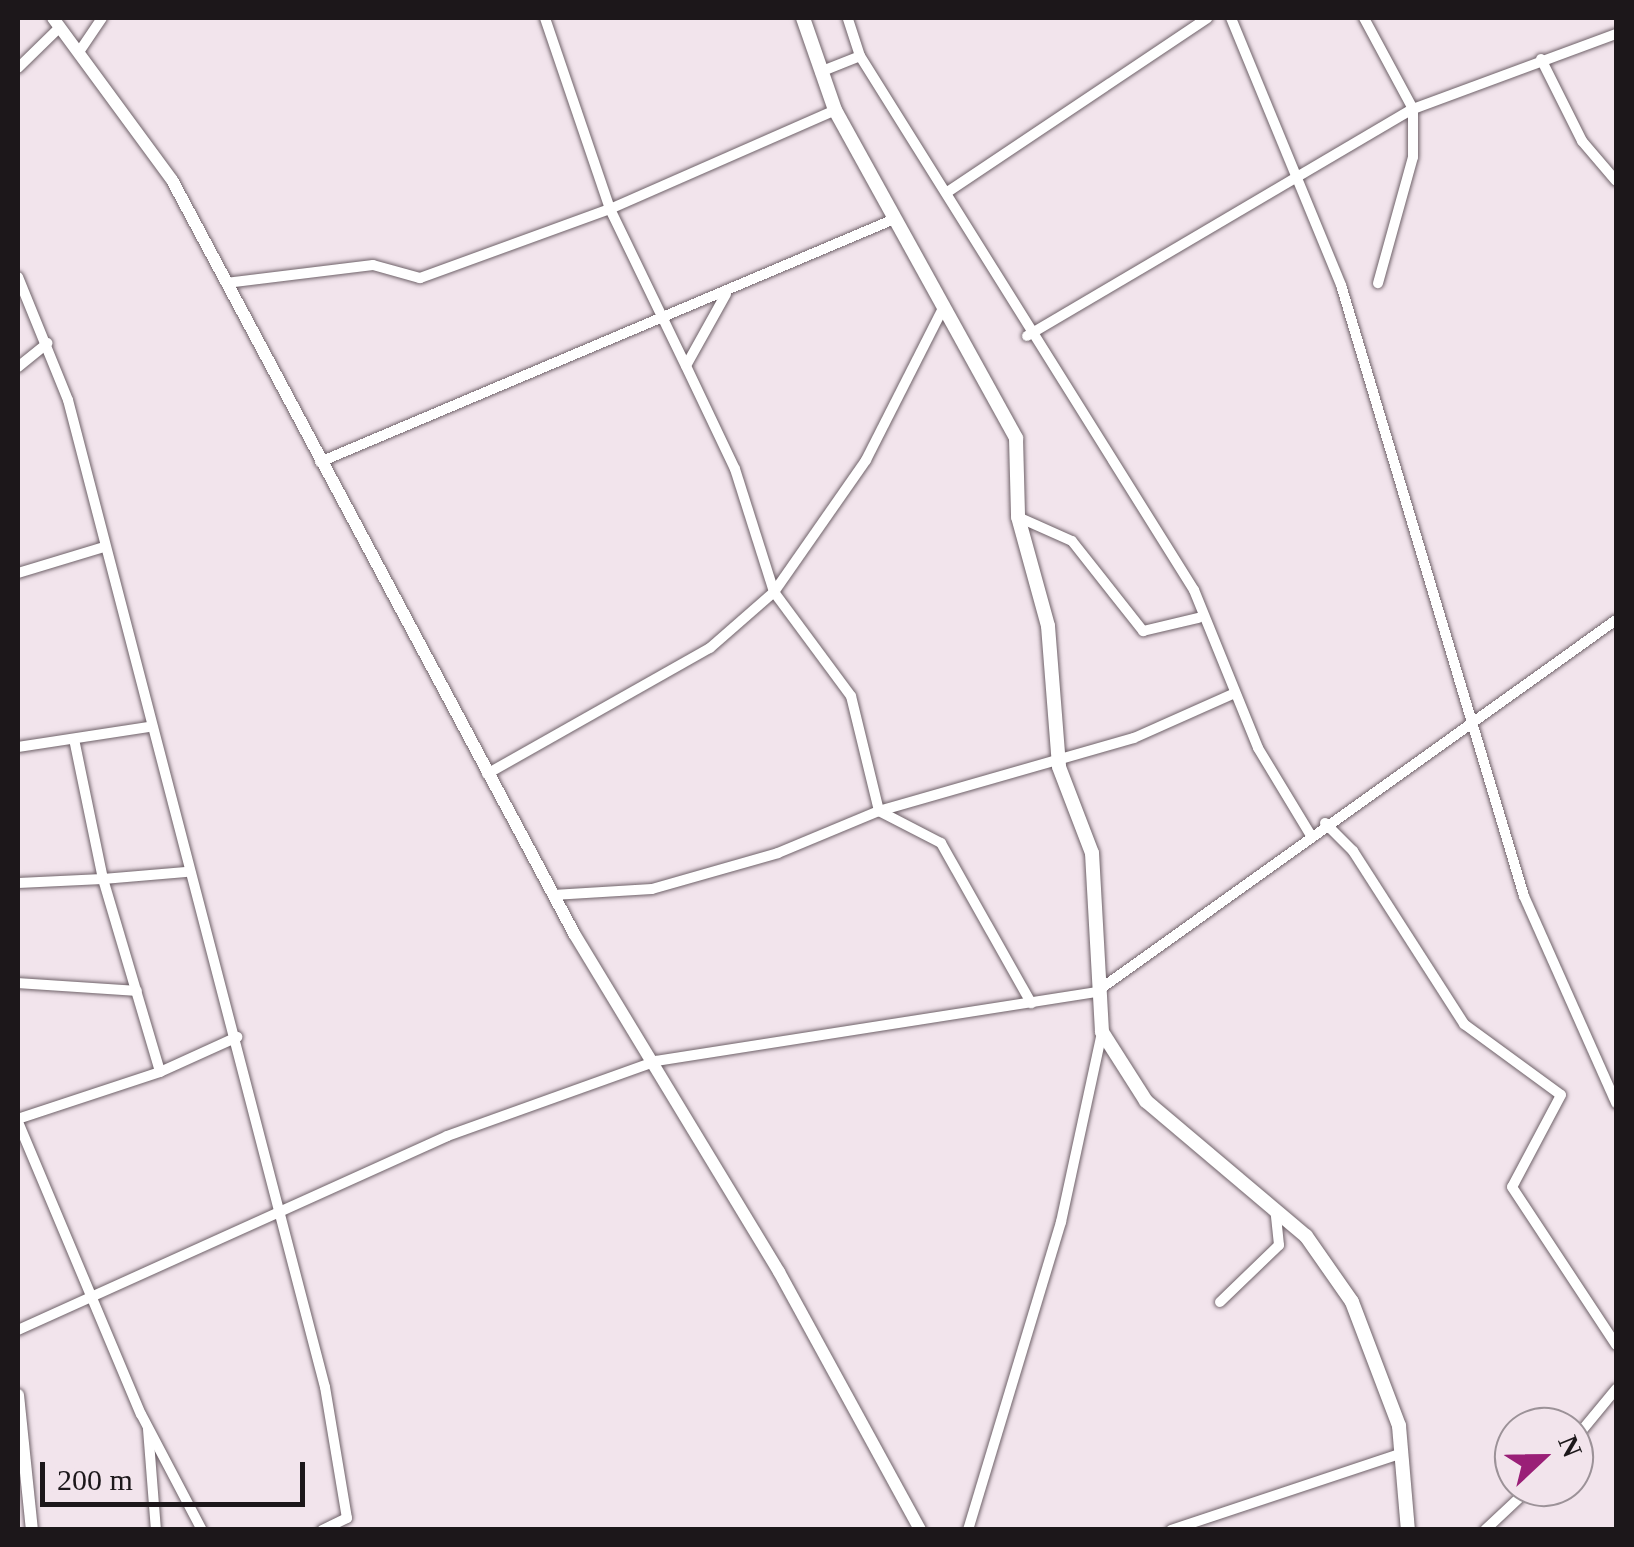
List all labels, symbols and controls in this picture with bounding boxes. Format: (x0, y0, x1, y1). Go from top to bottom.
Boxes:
north arrow (1494, 1407, 1594, 1507)
text: N (1552, 1431, 1589, 1462)
scale bar (45, 1442, 310, 1504)
text: 200 m (57, 1463, 133, 1496)

